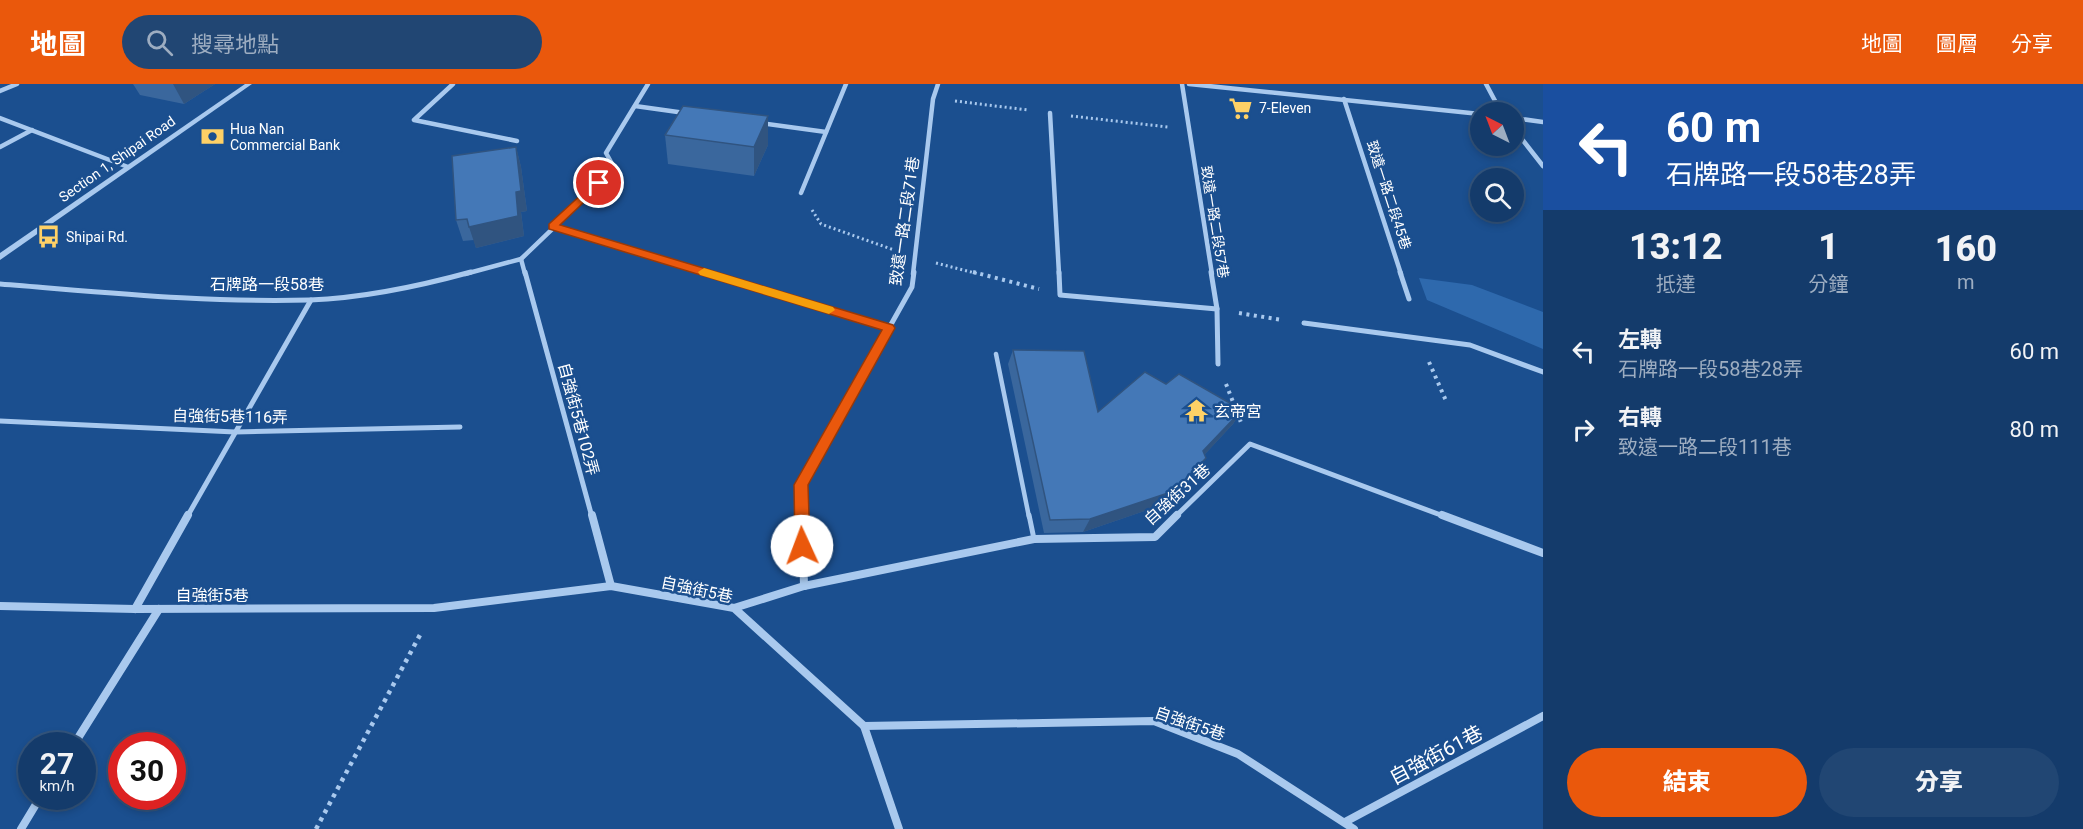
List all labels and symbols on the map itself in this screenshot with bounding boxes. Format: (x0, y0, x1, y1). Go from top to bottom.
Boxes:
supermarket icon: 7-Eleven (1228, 95, 1254, 121)
place label: 7-Eleven (1259, 100, 1311, 116)
north arrow (1470, 102, 1524, 156)
street label: Section 1, Shipai Road (56, 113, 178, 205)
place label: Hua Nan Commercial Bank (230, 121, 341, 153)
bank icon: Hua Nan Commercial Bank (199, 124, 225, 150)
street label: 致遠一路二段45巷 (1364, 138, 1414, 252)
street label: 致遠一路二段71巷 (886, 155, 923, 287)
pin (573, 157, 624, 208)
street label: 致遠一路二段57巷 (1198, 165, 1232, 279)
bus stop icon: Shipai Rd. (35, 224, 61, 250)
place label: Shipai Rd. (66, 229, 128, 245)
street label: 石牌路一段58巷 (210, 275, 324, 294)
street label: 自強街5巷102弄 (554, 361, 603, 478)
temple icon: 玄帝宮 (1183, 398, 1209, 424)
place label: 玄帝宮 (1214, 402, 1262, 421)
street label: 自強街5巷116弄 (172, 406, 288, 427)
street label: 自強街31巷 (1141, 460, 1214, 529)
position arrow (770, 514, 834, 578)
street label: 自強街5巷 (659, 573, 735, 606)
street label: 自強街5巷 (176, 586, 249, 605)
street label: 自強街5巷 (1152, 703, 1227, 744)
street label: 自強街61巷 (1385, 720, 1487, 790)
speed limit sign: 30 (108, 732, 186, 810)

